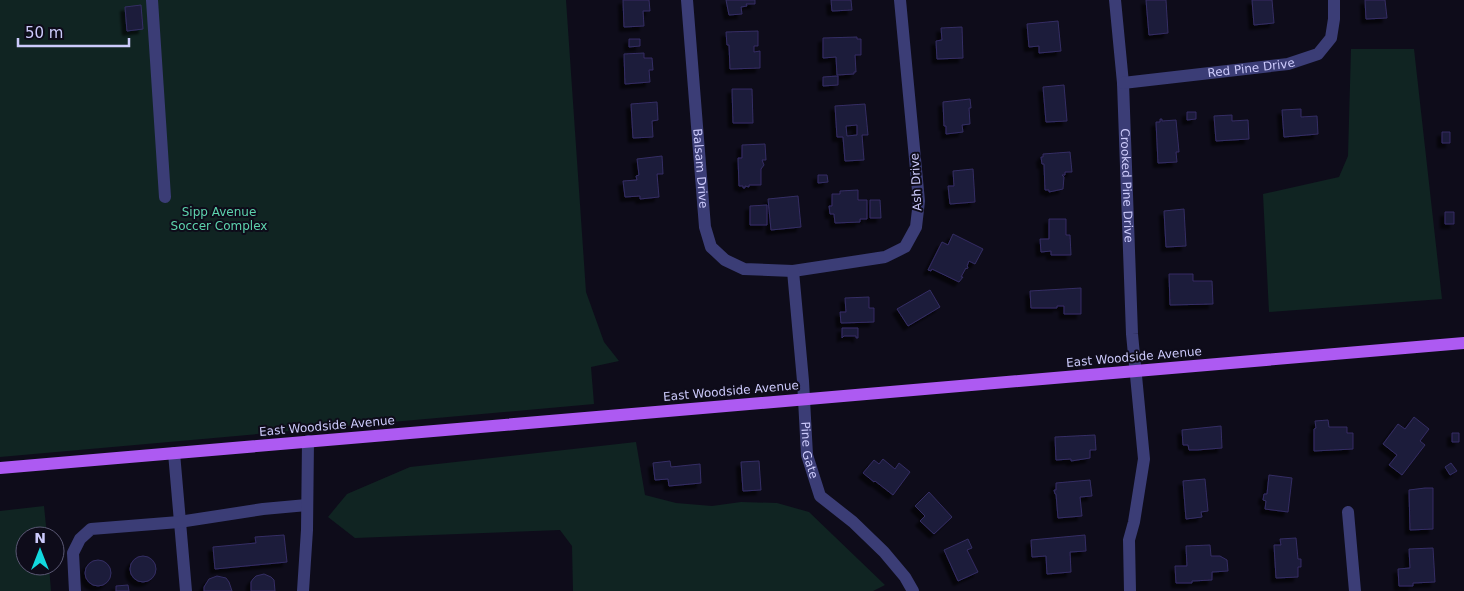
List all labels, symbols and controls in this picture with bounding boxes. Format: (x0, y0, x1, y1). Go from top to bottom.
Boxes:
scale bar (18, 15, 129, 47)
text: 50 m (25, 24, 63, 42)
street label: Red Pine Drive (1207, 55, 1297, 80)
street label: Balsam Drive (690, 128, 711, 209)
street label: Crooked Pine Drive (1118, 128, 1136, 243)
street label: Ash Drive (907, 153, 925, 211)
park label: Sipp Avenue Soccer Complex (171, 205, 267, 233)
street label: East Woodside Avenue (1066, 344, 1202, 370)
street label: East Woodside Avenue (663, 378, 799, 404)
street label: East Woodside Avenue (259, 413, 395, 439)
street label: Pine Gate (798, 421, 821, 480)
north arrow (15, 526, 65, 576)
text: N (34, 530, 46, 546)

